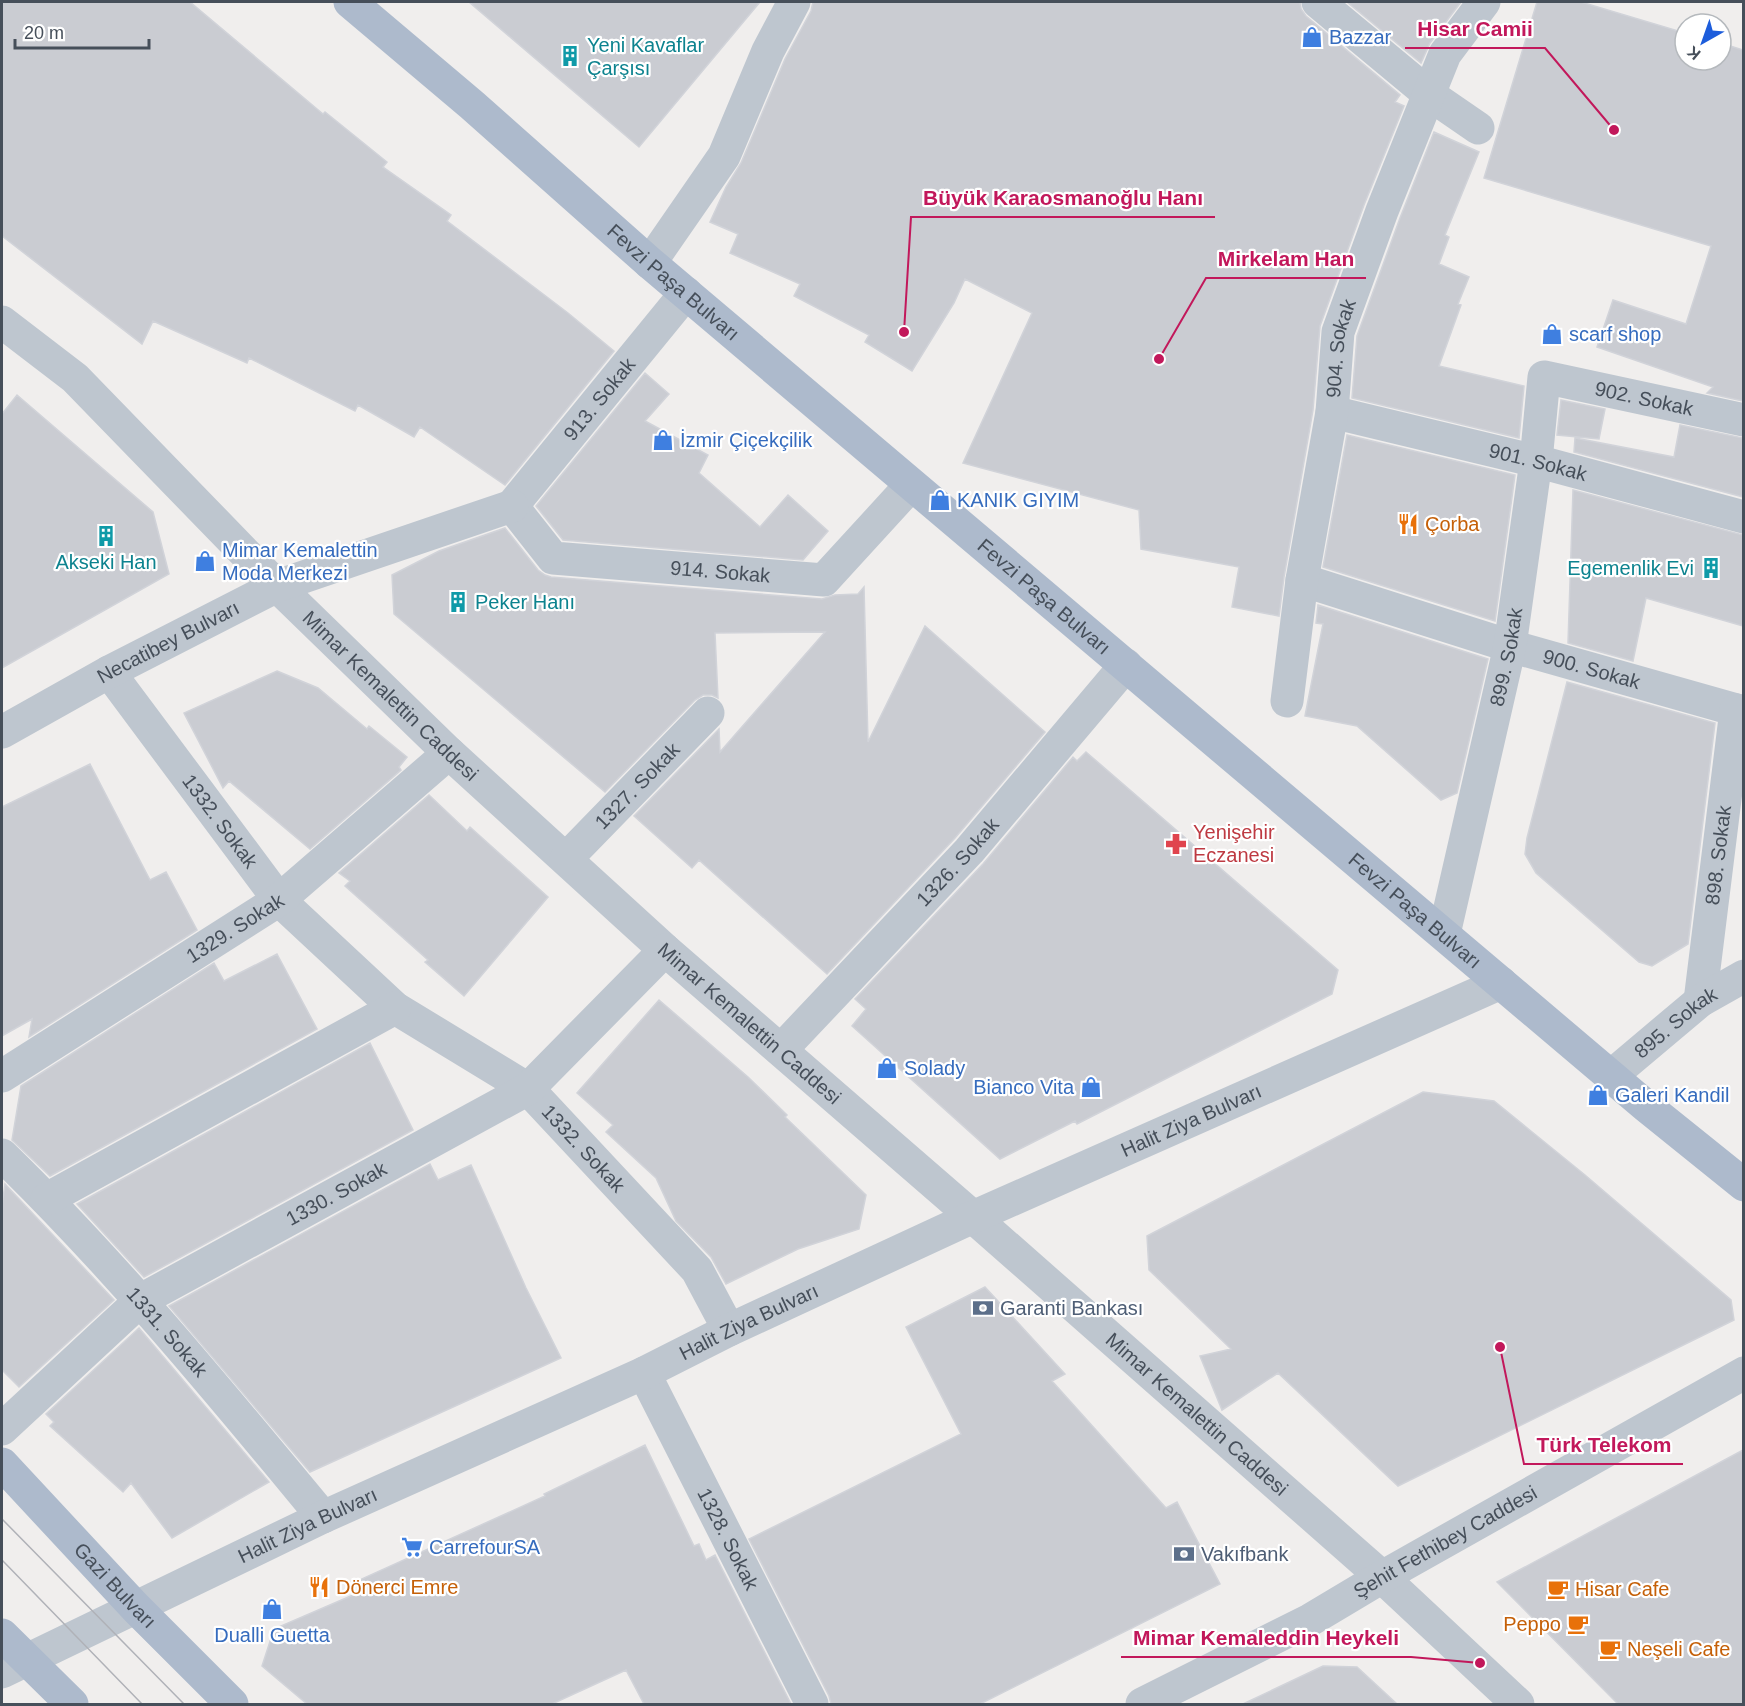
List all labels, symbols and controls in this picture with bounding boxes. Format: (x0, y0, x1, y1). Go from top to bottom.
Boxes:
callout: Hisar Camii (1405, 9, 1545, 48)
scale bar (15, 12, 148, 50)
north arrow (1673, 12, 1733, 72)
text: Hisar Camii (1417, 17, 1533, 40)
text: 20 m (24, 23, 64, 43)
shop icon: Bazzar (1300, 25, 1324, 49)
place label: Bazzar (1329, 26, 1392, 48)
place label: Yeni Kavaflar Çarşısı (587, 34, 704, 79)
text: K (1683, 43, 1704, 63)
building icon: Yeni Kavaflar Çarşısı (558, 44, 582, 68)
callout: Büyük Karaosmanoğlu Hanı (911, 178, 1215, 217)
text: Büyük Karaosmanoğlu Hanı (923, 186, 1203, 209)
street label: Fevzi Paşa Bulvarı (603, 220, 744, 345)
callout: Mirkelam Han (1206, 239, 1366, 278)
text: Mirkelam Han (1218, 247, 1354, 270)
street label: 904. Sokak (1322, 295, 1360, 398)
shop icon: scarf shop (1540, 322, 1564, 346)
place label: scarf shop (1569, 323, 1661, 345)
street label: 913. Sokak (559, 353, 640, 445)
street label: 902. Sokak (1593, 377, 1696, 420)
shop icon: İzmir Çiçekçilik (651, 428, 675, 452)
place label: İzmir Çiçekçilik (680, 429, 813, 451)
street label: 901. Sokak (1487, 439, 1590, 485)
shop icon: KANIK GIYIM (928, 488, 952, 512)
place label: KANIK GIYIM (957, 489, 1079, 511)
restaurant icon: Çorba (1396, 512, 1420, 536)
place label: Çorba (1425, 513, 1480, 535)
building icon: Akseki Han (94, 524, 118, 548)
street label: Fevzi Paşa Bulvarı (973, 534, 1115, 659)
place label: Mimar Kemalettin Moda Merkezi (222, 539, 378, 584)
shop icon: Mimar Kemalettin Moda Merkezi (193, 549, 217, 573)
place label: Akseki Han (55, 551, 157, 573)
building icon: Egemenlik Evi (1699, 556, 1723, 580)
street label: 914. Sokak (669, 557, 772, 587)
place label: Egemenlik Evi (1567, 557, 1694, 579)
building icon: Peker Hanı (446, 590, 470, 614)
place label: Peker Hanı (475, 591, 575, 613)
street label: Necatibey Bulvarı (93, 596, 243, 688)
street label: 899. Sokak (1486, 605, 1526, 708)
street label: Mimar Kemalettin Caddesi (299, 606, 483, 785)
street label: 900. Sokak (1540, 645, 1644, 693)
street label: 1327. Sokak (590, 738, 684, 833)
street label: 1332. Sokak (178, 770, 263, 873)
street label: 898. Sokak (1701, 803, 1735, 906)
street label: 1326. Sokak (912, 813, 1004, 910)
place label: Yenişehir Eczanesi (1193, 821, 1275, 866)
pharmacy icon: Yenişehir Eczanesi (1164, 832, 1188, 856)
street label: Fevzi Paşa Bulvarı (1344, 848, 1486, 973)
street label: 1329. Sokak (182, 888, 289, 967)
street label: Mimar Kemalettin Caddesi (654, 938, 845, 1109)
street label: 895. Sokak (1630, 982, 1722, 1063)
shop icon: Solady (875, 1056, 899, 1080)
place label: Solady (904, 1057, 965, 1079)
shop icon: Bianco Vita (1079, 1075, 1103, 1099)
place label: Bianco Vita (973, 1076, 1075, 1098)
street label: Halit Ziya Bulvarı (1118, 1080, 1265, 1161)
shop icon: Galeri Kandil (1586, 1083, 1610, 1107)
place label: Galeri Kandil (1615, 1084, 1730, 1106)
street label: 1332. Sokak (538, 1100, 630, 1197)
street label: 1330. Sokak (282, 1157, 391, 1230)
street label: Halit Ziya Bulvarı (676, 1279, 822, 1364)
street label: 1331. Sokak (122, 1283, 212, 1382)
bank icon: Garanti Bankası (971, 1296, 995, 1320)
place label: Garanti Bankası (1000, 1297, 1143, 1319)
street label: Mimar Kemalettin Caddesi (1102, 1328, 1292, 1500)
callout: Türk Telekom (1524, 1425, 1683, 1464)
text: Türk Telekom (1537, 1433, 1671, 1456)
street label: Şehit Fethibey Caddesi (1350, 1481, 1541, 1602)
street label: Halit Ziya Bulvarı (234, 1483, 381, 1567)
street label: 1328. Sokak (693, 1484, 764, 1594)
supermarket icon: CarrefourSA (400, 1535, 424, 1559)
place label: CarrefourSA (429, 1536, 541, 1558)
street label: Gazi Bulvarı (70, 1538, 161, 1633)
bank icon: Vakıfbank (1172, 1542, 1196, 1566)
place label: Vakıfbank (1201, 1543, 1289, 1565)
restaurant icon: Dönerci Emre (307, 1575, 331, 1599)
place label: Dönerci Emre (336, 1576, 458, 1598)
cafe icon: Hisar Cafe (1546, 1577, 1570, 1601)
place label: Hisar Cafe (1575, 1578, 1669, 1600)
shop icon: Dualli Guetta (260, 1597, 284, 1621)
cafe icon: Peppo (1566, 1612, 1590, 1636)
place label: Peppo (1503, 1613, 1561, 1635)
callout: Mimar Kemaleddin Heykeli (1121, 1618, 1411, 1657)
place label: Dualli Guetta (214, 1624, 331, 1646)
text: Mimar Kemaleddin Heykeli (1133, 1626, 1399, 1649)
cafe icon: Neşeli Cafe (1598, 1637, 1622, 1661)
place label: Neşeli Cafe (1627, 1638, 1730, 1660)

